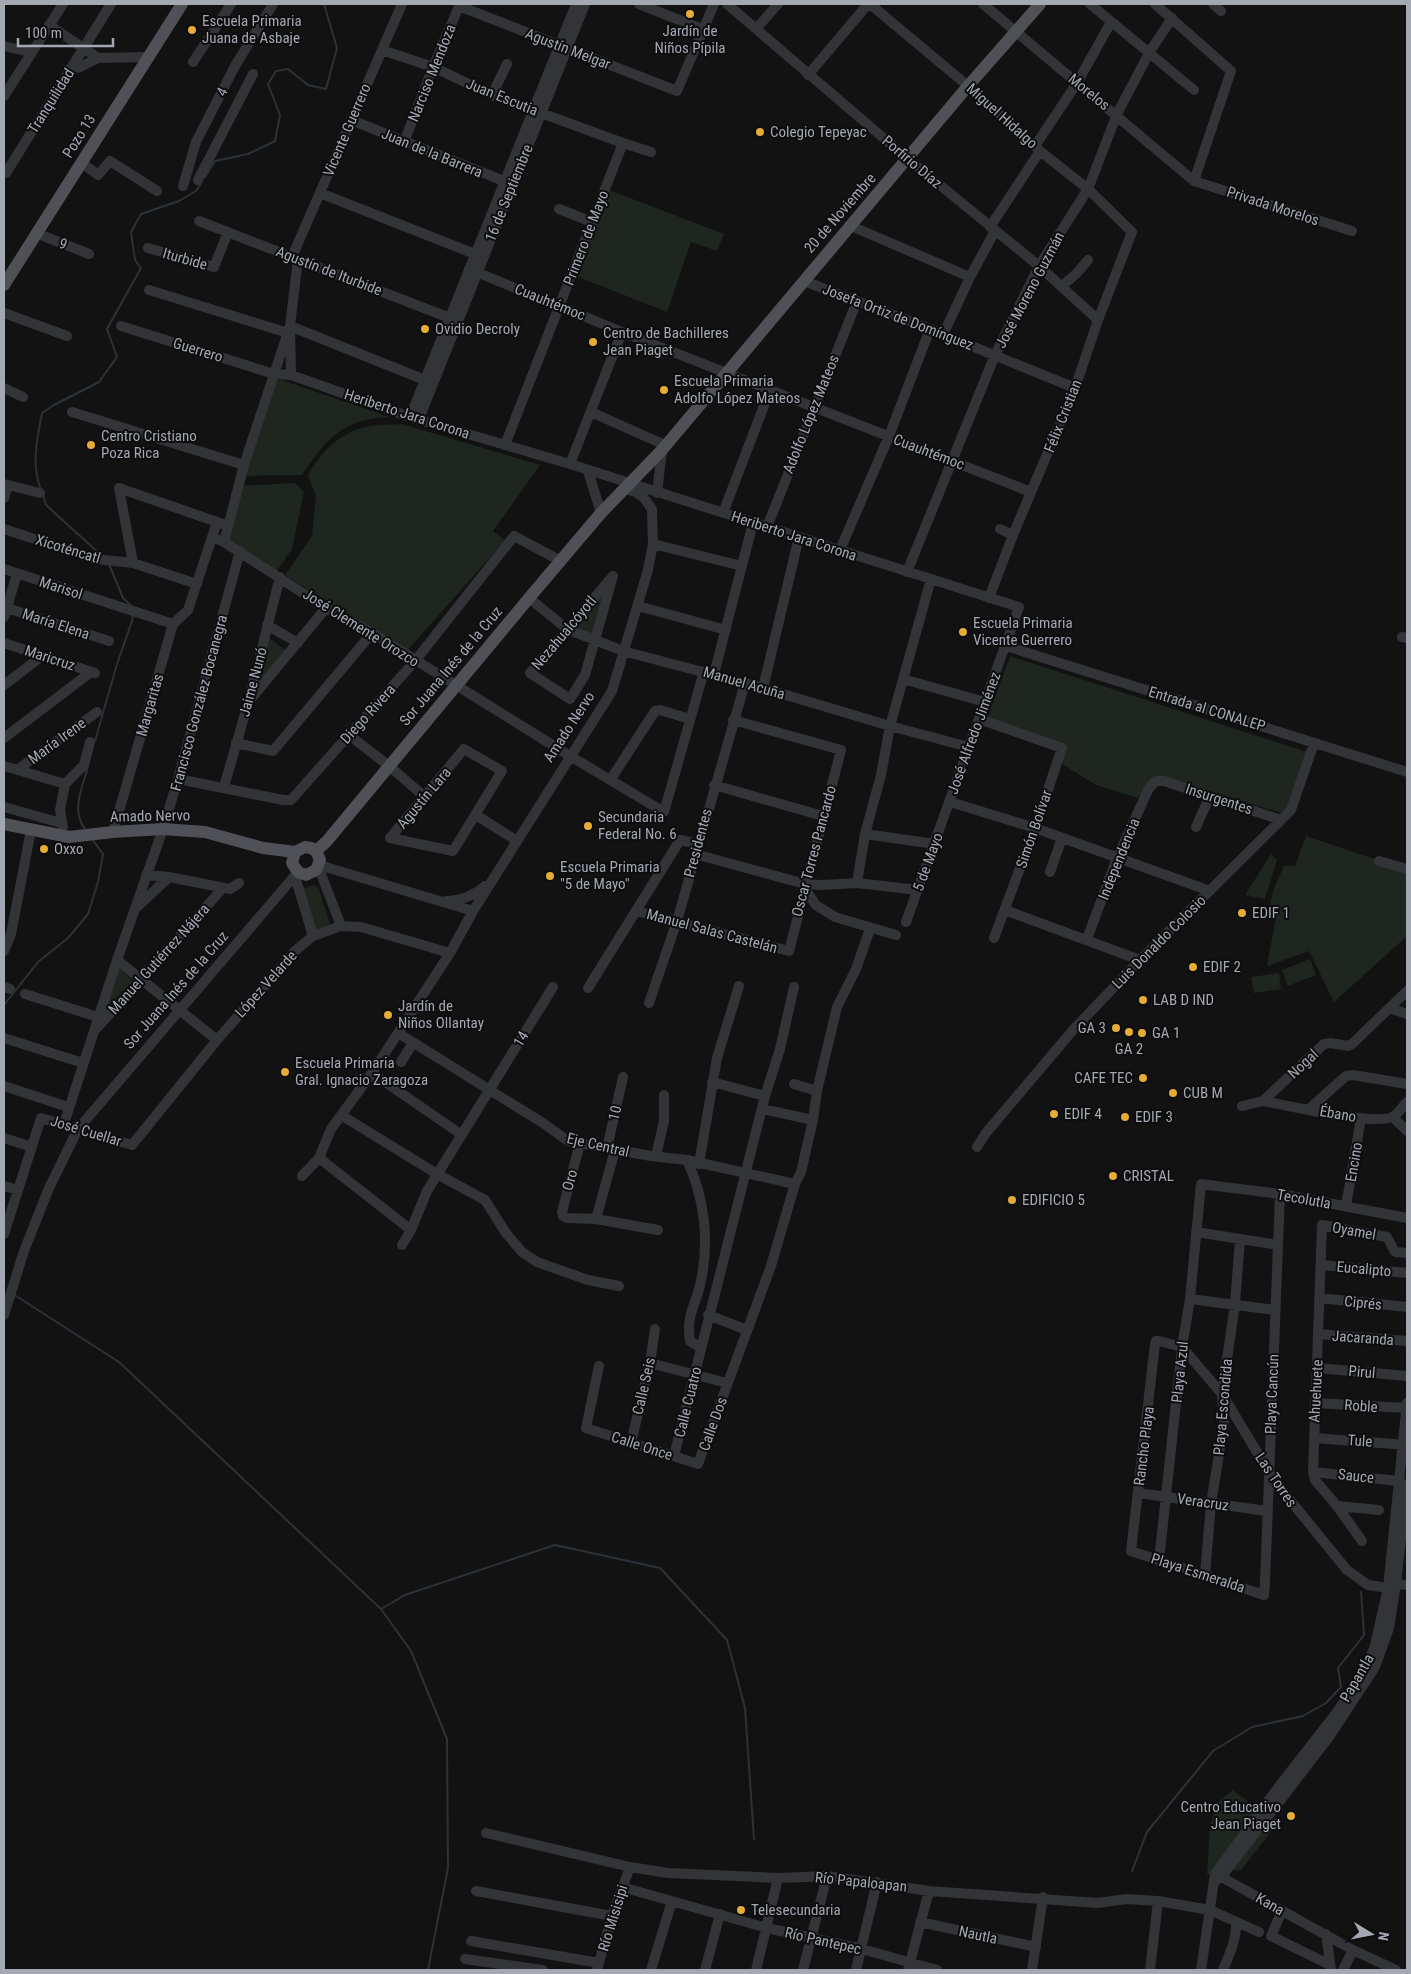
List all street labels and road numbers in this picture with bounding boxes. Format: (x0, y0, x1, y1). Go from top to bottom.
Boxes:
street label: Narciso Mendoza (404, 22, 460, 124)
street label: Agustín Melgar (523, 25, 614, 74)
street label: Tranquilidad (24, 65, 78, 137)
street label: Morelos (1065, 70, 1113, 114)
street label: Juan Escutia (463, 74, 541, 120)
street label: Miguel Hidalgo (963, 80, 1041, 152)
street label: Vicente Guerrero (319, 81, 375, 179)
street label: 4 (212, 85, 232, 99)
street label: Pozo 13 (59, 111, 99, 161)
street label: Juan de la Barrera (379, 125, 485, 181)
street label: Porfirio Díaz (878, 132, 946, 192)
street label: 16 de Septiembre (481, 142, 537, 244)
street label: 20 de Noviembre (800, 169, 880, 257)
street label: Privada Morelos (1225, 183, 1322, 229)
street label: Primero de Mayo (560, 188, 612, 288)
street label: José Moreno Guzmán (992, 229, 1068, 351)
street label: 9 (56, 234, 70, 254)
street label: Agustín de Iturbide (273, 243, 385, 299)
street label: Iturbide (161, 244, 209, 274)
street label: Cuauhtémoc (512, 280, 588, 324)
street label: Josefa Ortiz de Domínguez (820, 280, 976, 354)
street label: Guerrero (171, 334, 225, 366)
street label: Adolfo López Mateos (779, 352, 843, 476)
street label: Félix Cristian (1040, 377, 1086, 455)
street label: Heriberto Jara Corona (342, 385, 472, 443)
street label: Cuauhtémoc (891, 430, 967, 474)
street label: Heriberto Jara Corona (729, 507, 859, 565)
street label: Xicoténcatl (33, 531, 103, 567)
street label: Marisol (37, 573, 85, 603)
street label: José Clemente Orozco (300, 585, 422, 671)
street label: Nezahualcóyotl (528, 592, 600, 674)
street label: Sor Juana Inés de la Cruz (396, 603, 506, 729)
street label: María Elena (20, 605, 92, 643)
street label: Francisco González Bocanegra (167, 613, 231, 793)
street label: Maricruz (23, 641, 77, 675)
street label: Jaime Nunó (235, 645, 271, 719)
street label: Manuel Acuña (701, 663, 787, 703)
street label: José Alfredo Jiménez (944, 669, 1004, 797)
street label: Margaritas (133, 672, 168, 738)
street label: Diego Rivera (337, 681, 399, 747)
street label: Entrada al CONALEP (1146, 683, 1268, 735)
street label: Amado Nervo (540, 688, 598, 766)
street label: María Irene (25, 714, 89, 768)
street label: Agustín Lara (393, 764, 455, 832)
street label: Insurgentes (1183, 780, 1255, 818)
street label: Oscar Torres Pancardo (788, 784, 840, 918)
street label: Simón Bolívar (1012, 787, 1056, 870)
street label: Amado Nervo (110, 806, 190, 826)
street label: Presidentes (680, 807, 716, 879)
street label: Independencia (1094, 816, 1144, 902)
street label: 5 de Mayo (909, 830, 947, 894)
street label: Luis Donaldo Colosio (1108, 891, 1210, 993)
street label: Manuel Gutiérrez Nájera (105, 900, 213, 1018)
street label: Manuel Salas Castelán (645, 905, 779, 957)
street label: Sor Juana Inés de la Cruz (120, 927, 232, 1053)
street label: López Velarde (231, 947, 301, 1021)
street label: 14 (509, 1028, 533, 1050)
street label: Nogal (1284, 1046, 1322, 1082)
street label: Ébano (1318, 1102, 1358, 1126)
street label: 10 (605, 1104, 625, 1122)
street label: José Cuellar (48, 1112, 124, 1150)
street label: Eje Central (565, 1129, 631, 1161)
street label: Encino (1342, 1141, 1366, 1183)
street label: Oro (559, 1168, 581, 1192)
street label: Tecolutla (1276, 1185, 1332, 1213)
street label: Oyamel (1331, 1218, 1377, 1244)
street label: Eucalipto (1336, 1258, 1392, 1280)
street label: Ciprés (1343, 1292, 1383, 1314)
street label: Jacaranda (1331, 1327, 1395, 1349)
street label: Playa Azul (1168, 1340, 1192, 1404)
street label: Playa Cancún (1262, 1354, 1282, 1434)
street label: Calle Seis (629, 1355, 659, 1416)
street label: Playa Escondida (1210, 1358, 1236, 1456)
street label: Ahuehuete (1305, 1359, 1327, 1423)
street label: Pirul (1348, 1362, 1376, 1382)
street label: Calle Cuatro (671, 1365, 705, 1439)
street label: Calle Dos (695, 1394, 731, 1453)
street label: Roble (1344, 1396, 1378, 1416)
street label: Rancho Playa (1130, 1405, 1158, 1487)
street label: Calle Once (609, 1428, 675, 1464)
street label: Tule (1347, 1431, 1373, 1451)
street label: Las Torres (1251, 1449, 1301, 1511)
street label: Sauce (1337, 1465, 1375, 1487)
street label: Veracruz (1176, 1489, 1230, 1515)
street label: Playa Esmeralda (1149, 1549, 1247, 1597)
street label: Papantla (1336, 1651, 1378, 1705)
street label: Río Papaloapan (814, 1868, 908, 1896)
street label: Río Misisipi (594, 1883, 632, 1953)
street label: Kana (1253, 1889, 1287, 1919)
street label: Nautla (957, 1922, 999, 1948)
street label: Río Pantepec (783, 1923, 863, 1959)

